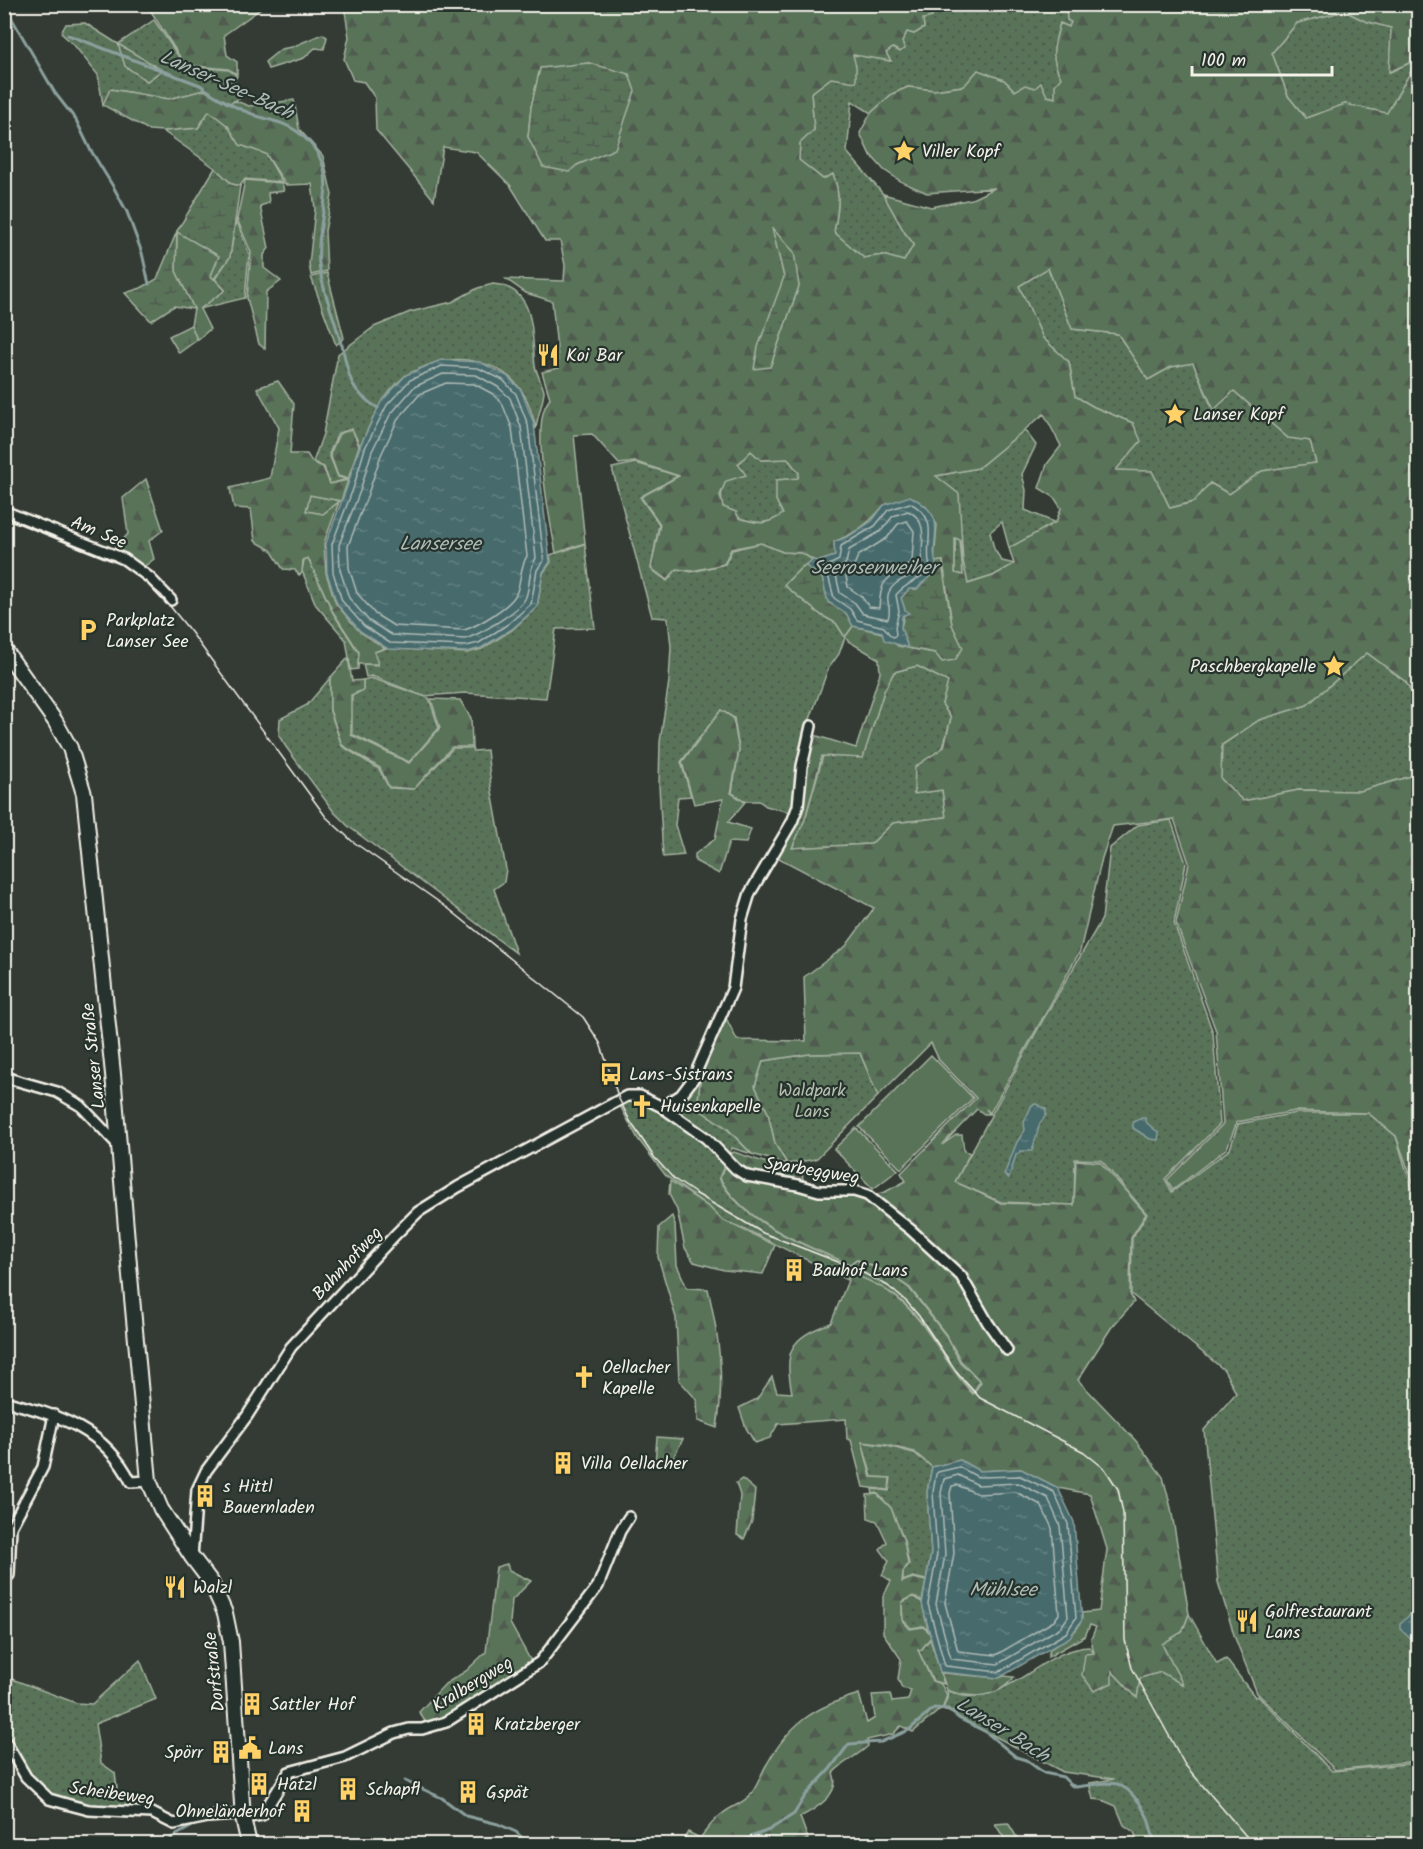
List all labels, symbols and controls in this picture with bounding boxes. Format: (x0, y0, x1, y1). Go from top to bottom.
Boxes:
scale bar (1192, 39, 1332, 77)
water label: Lanser-See-Bach (154, 42, 300, 131)
text: 100 m (1201, 47, 1246, 76)
place icon: Viller Kopf (891, 138, 917, 164)
place label: Viller Kopf (922, 138, 1002, 167)
restaurant icon: Koi Bar (535, 342, 561, 368)
place label: Koi Bar (566, 342, 623, 371)
place icon: Lanser Kopf (1162, 401, 1188, 427)
place label: Lanser Kopf (1193, 401, 1286, 430)
street label: Am See (66, 509, 131, 558)
water label: Lansersee (399, 529, 483, 561)
water label: Seerosenweiher (811, 553, 941, 585)
place label: Parkplatz Lanser See (106, 607, 189, 657)
parking icon: Parkplatz Lanser See (75, 617, 101, 643)
place label: Paschbergkapelle (1190, 653, 1316, 682)
place icon: Paschbergkapelle (1321, 653, 1347, 679)
street label: Lanser Straße (75, 1001, 114, 1110)
bus stop icon: Lans-Sistrans (598, 1061, 624, 1087)
place label: Lans-Sistrans (629, 1061, 733, 1090)
park label: Waldpark Lans (778, 1077, 846, 1127)
church icon: Huisenkapelle (629, 1093, 655, 1119)
place label: Huisenkapelle (660, 1093, 761, 1122)
street label: Sparbeggweg (762, 1150, 861, 1193)
street label: Bahnhofweg (306, 1220, 390, 1308)
building icon: Bauhof Lans (781, 1257, 807, 1283)
place label: Bauhof Lans (812, 1257, 908, 1286)
place label: Oellacher Kapelle (602, 1354, 671, 1404)
church icon: Oellacher Kapelle (571, 1364, 597, 1390)
building icon: Villa Oellacher (550, 1450, 576, 1476)
place label: Villa Oellacher (581, 1450, 688, 1479)
place label: s Hittl Bauernladen (223, 1473, 315, 1523)
building icon: s Hittl Bauernladen (192, 1483, 218, 1509)
restaurant icon: Walzl (162, 1574, 188, 1600)
place label: Walzl (193, 1574, 233, 1603)
water label: Mühlsee (969, 1575, 1039, 1607)
place label: Golfrestaurant Lans (1265, 1598, 1373, 1648)
restaurant icon: Golfrestaurant Lans (1234, 1608, 1260, 1634)
street label: Dorfstraße (197, 1630, 234, 1713)
street label: Kralbergweg (427, 1650, 519, 1721)
water label: Lanser Bach (949, 1689, 1057, 1773)
building icon: Sattler Hof (239, 1691, 265, 1717)
place label: Sattler Hof (270, 1691, 357, 1720)
building icon: Kratzberger (463, 1711, 489, 1737)
place label: Kratzberger (494, 1711, 581, 1740)
public building icon: Lans (237, 1735, 263, 1761)
place label: Lans (268, 1735, 304, 1764)
place label: Spörr (165, 1739, 204, 1768)
building icon: Spörr (208, 1739, 234, 1765)
building icon: Hatzl (246, 1771, 272, 1797)
place label: Hatzl (277, 1771, 317, 1800)
street label: Scheibeweg (67, 1774, 156, 1815)
building icon: Schapfl (335, 1776, 361, 1802)
place label: Schapfl (366, 1776, 420, 1805)
building icon: Gspät (455, 1779, 481, 1805)
place label: Gspät (486, 1779, 530, 1808)
place label: Ohneländerhof (176, 1798, 286, 1827)
building icon: Ohneländerhof (289, 1798, 315, 1824)

